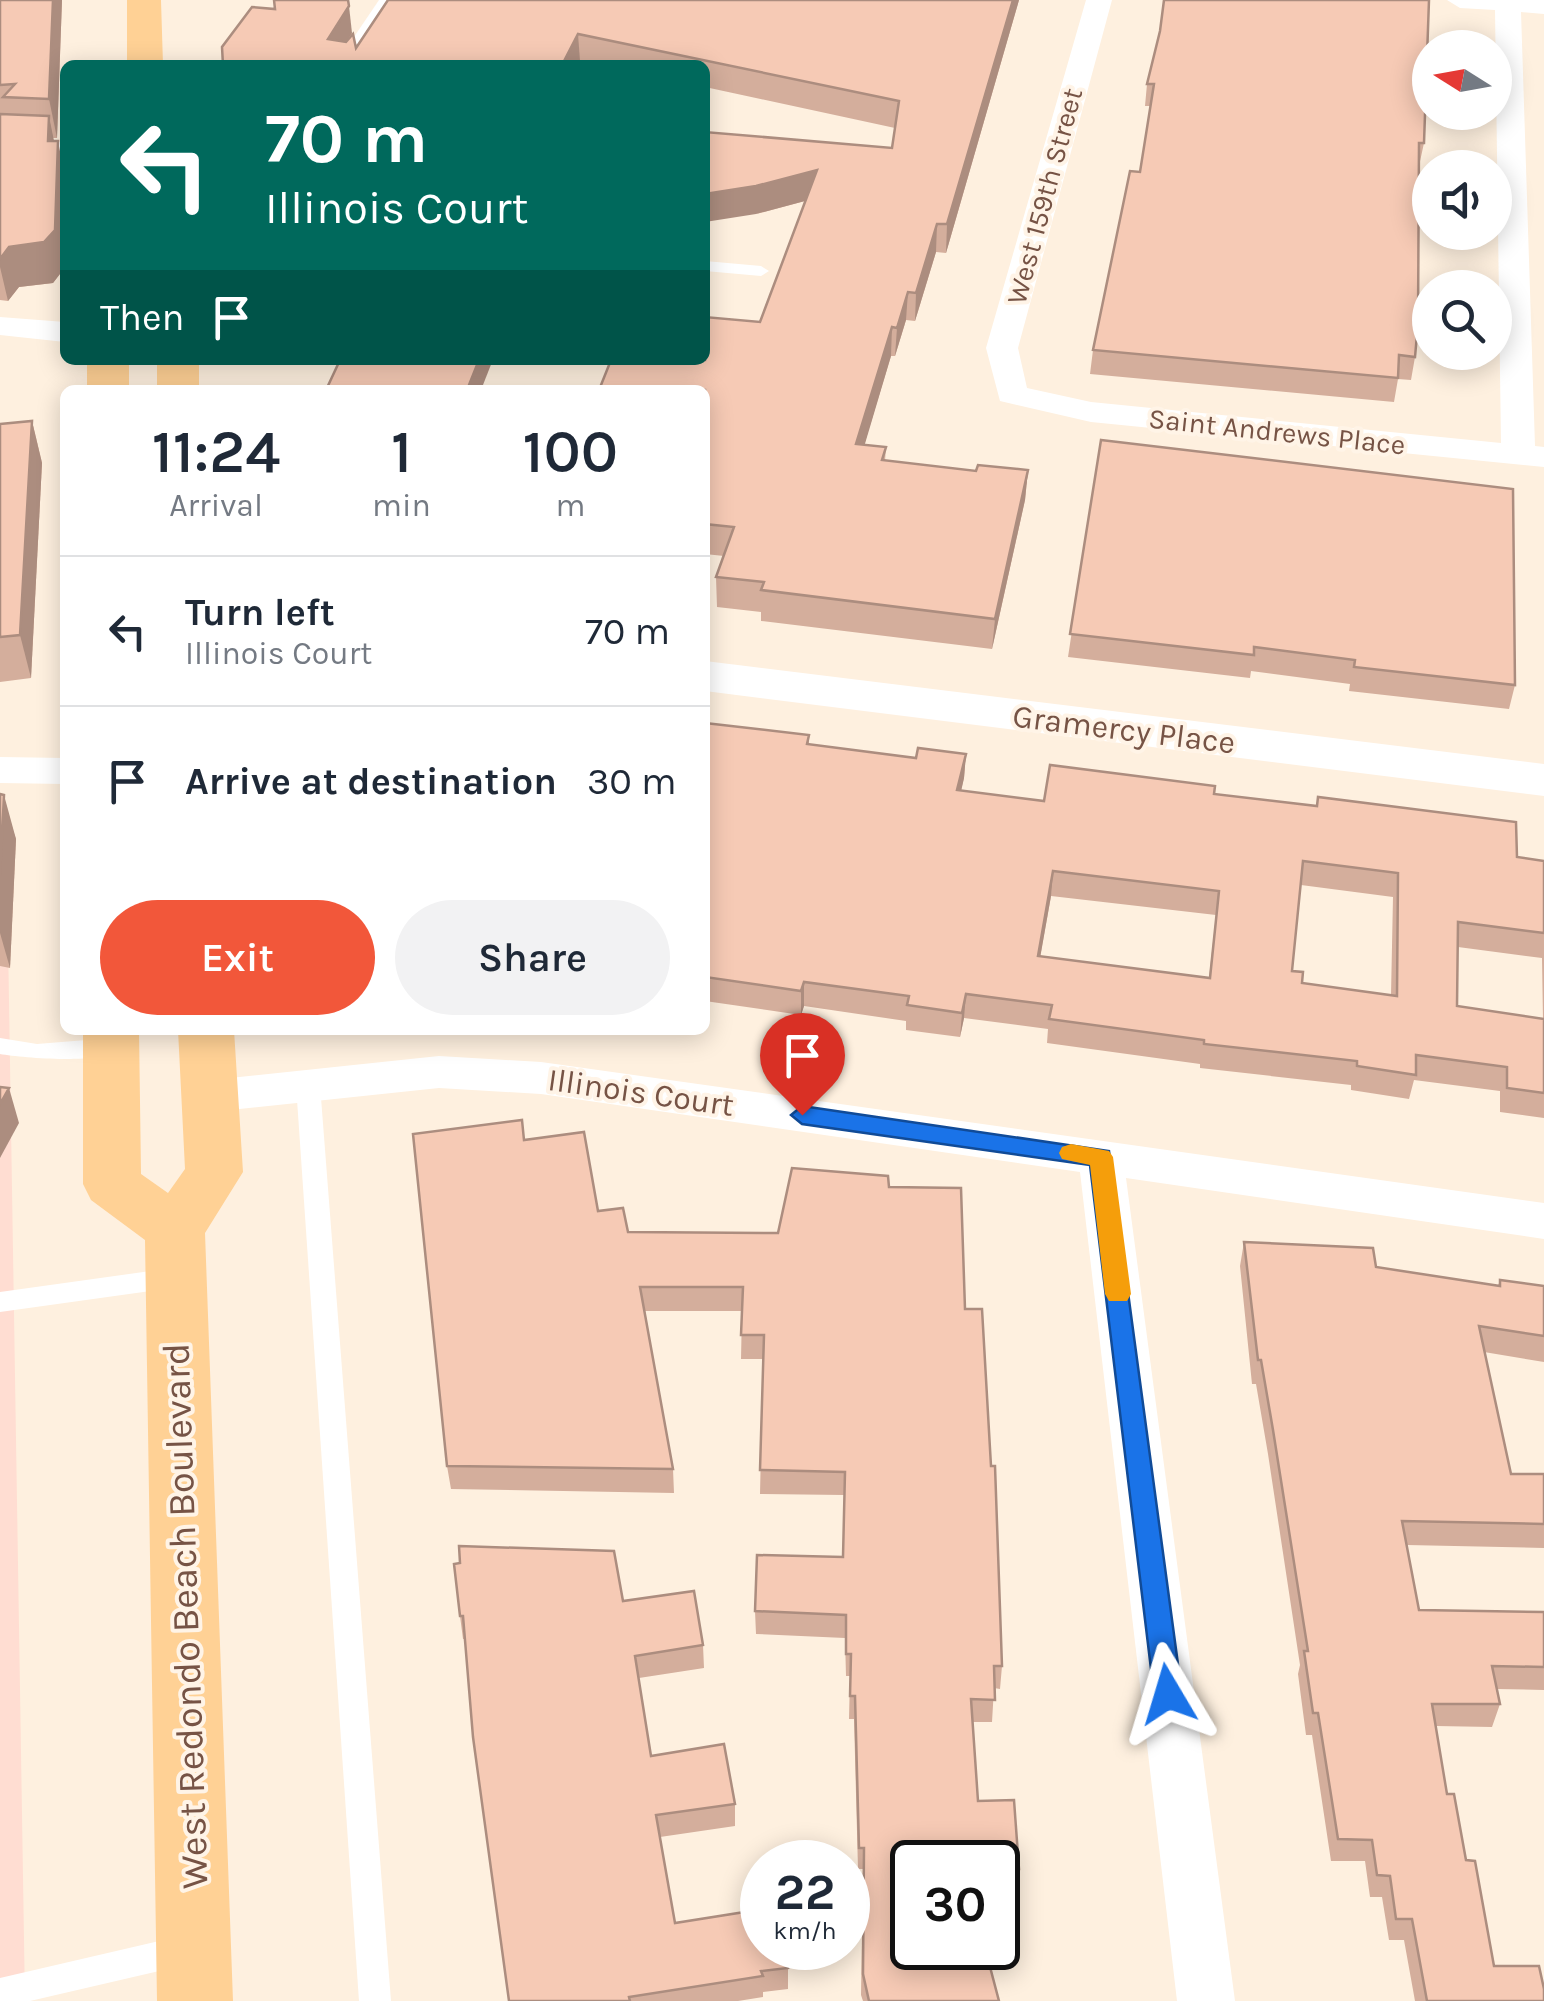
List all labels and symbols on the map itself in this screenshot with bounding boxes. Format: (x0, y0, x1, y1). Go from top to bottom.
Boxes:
north arrow (1412, 30, 1512, 130)
street label: West 159th Street (1000, 84, 1089, 308)
street label: Saint Andrews Place (1147, 402, 1407, 461)
street label: Gramercy Place (1011, 697, 1237, 762)
pin (760, 1013, 845, 1116)
street label: Illinois Court (546, 1061, 736, 1124)
street label: West Redondo Beach Boulevard (153, 1342, 218, 1890)
position arrow (1116, 1642, 1220, 1746)
speed limit sign: 30 (890, 1840, 1020, 1970)

